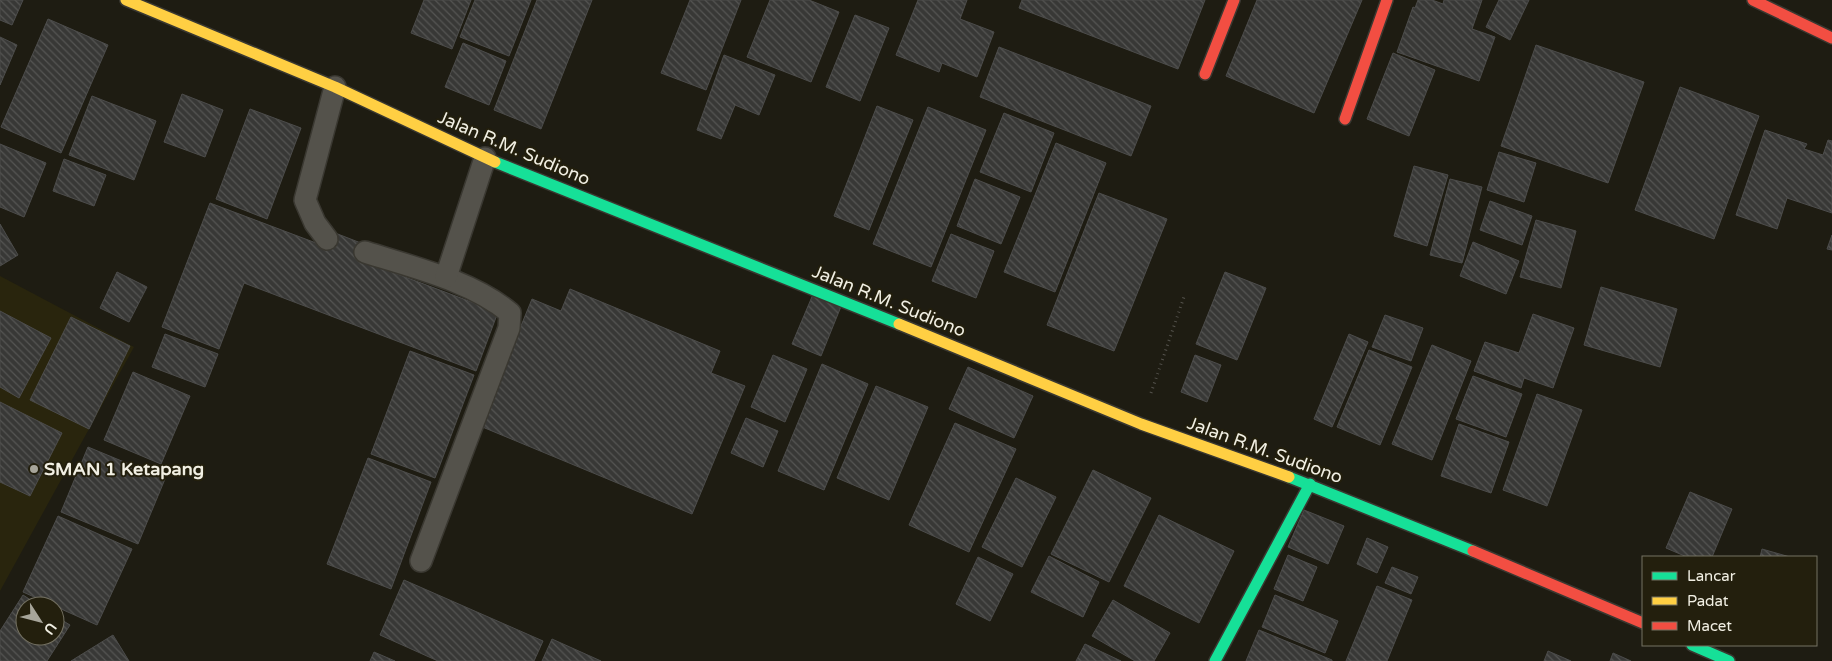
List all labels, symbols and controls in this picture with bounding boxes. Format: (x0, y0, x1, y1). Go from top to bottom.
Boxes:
street label: Jalan R.M. Sudiono (434, 106, 594, 190)
street label: Jalan R.M. Sudiono (809, 260, 969, 342)
street label: Jalan R.M. Sudiono (1184, 412, 1346, 488)
place label: SMAN 1 Ketapang (44, 458, 204, 480)
marker: SMAN 1 Ketapang (28, 463, 40, 475)
legend (1642, 556, 1817, 646)
text: Lancar (1687, 567, 1736, 585)
text: Padat (1687, 592, 1729, 610)
north arrow (15, 596, 65, 646)
text: Macet (1687, 617, 1732, 635)
text: U (40, 619, 60, 638)

